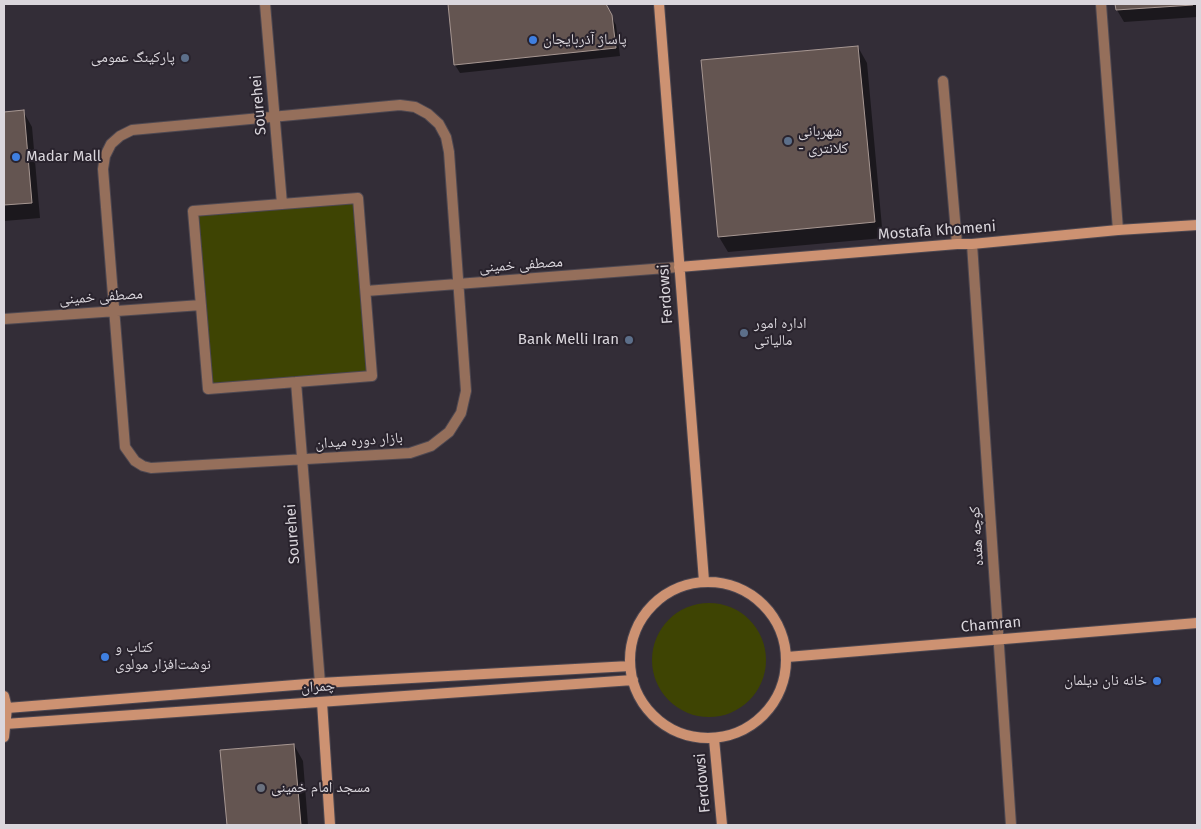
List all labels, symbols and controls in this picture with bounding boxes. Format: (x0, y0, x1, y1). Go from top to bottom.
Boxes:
place label: پاساژ آذربایجان (543, 31, 627, 49)
marker: پاساژ آذربایجان (527, 34, 539, 46)
place label: پارکینگ عمومی (91, 49, 175, 67)
marker: پارکینگ عمومی (179, 52, 191, 64)
street label: Sourehei (247, 74, 271, 136)
place label: شهربانی - کلانتری (798, 123, 848, 158)
marker: شهربانی - کلانتری (782, 135, 794, 147)
place label: Madar Mall (26, 148, 101, 166)
marker: Madar Mall (10, 151, 22, 163)
street label: Mostafa Khomeni (877, 218, 997, 244)
street label: مصطفی خمینی (479, 253, 563, 277)
street label: Ferdowsi (655, 263, 677, 325)
street label: مصطفی خمینی (59, 285, 143, 309)
place label: اداره امور مالیاتی (754, 315, 806, 350)
marker: اداره امور مالیاتی (738, 327, 750, 339)
place label: Bank Melli Iran (518, 331, 619, 349)
marker: Bank Melli Iran (623, 334, 635, 346)
street label: بازار دوره میدان (315, 429, 403, 453)
street label: Sourehei (282, 503, 304, 565)
street label: کوچه هفده (966, 505, 988, 567)
street label: Chamran (960, 613, 1022, 637)
place label: کتاب و نوشت‌افزار مولوی (115, 639, 211, 674)
marker: کتاب و نوشت‌افزار مولوی (99, 651, 111, 663)
place label: خانه نان دیلمان (1064, 672, 1147, 690)
marker: خانه نان دیلمان (1151, 675, 1163, 687)
street label: چمران (300, 677, 336, 697)
street label: Ferdowsi (691, 752, 715, 814)
place label: مسجد امام خمینی (271, 779, 370, 797)
marker: مسجد امام خمینی (255, 782, 267, 794)

